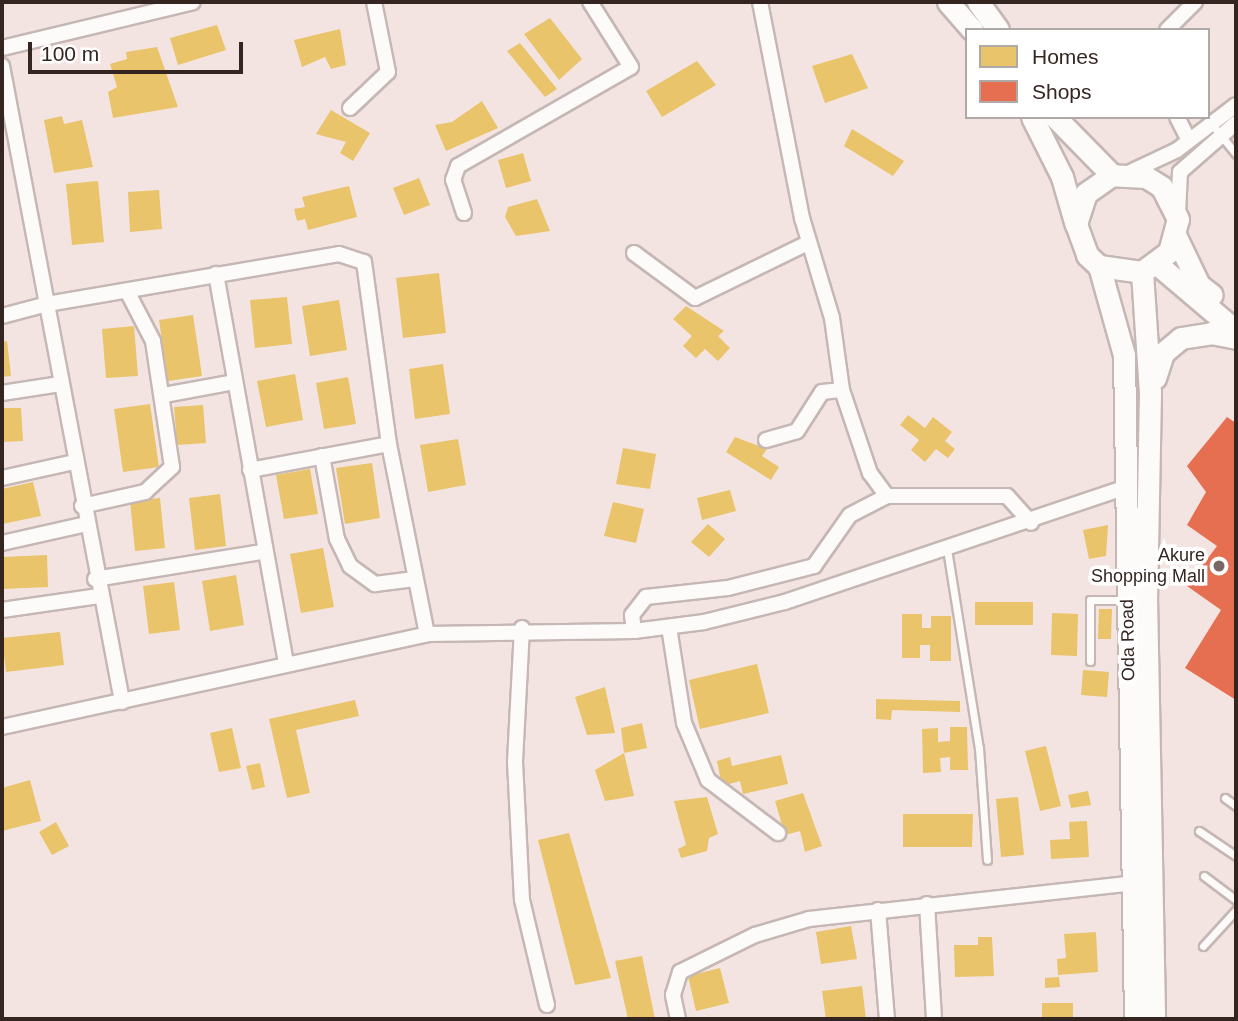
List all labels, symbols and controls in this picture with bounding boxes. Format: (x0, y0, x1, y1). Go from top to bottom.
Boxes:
scale bar (32, 28, 247, 72)
legend (965, 28, 1210, 119)
text: 100 m (41, 42, 99, 65)
text: Homes (1032, 45, 1099, 68)
text: Shops (1032, 80, 1092, 103)
place label: Akure Shopping Mall (1091, 545, 1205, 588)
marker: Akure Shopping Mall (1211, 558, 1227, 574)
street label: Oda Road (1116, 599, 1140, 681)

